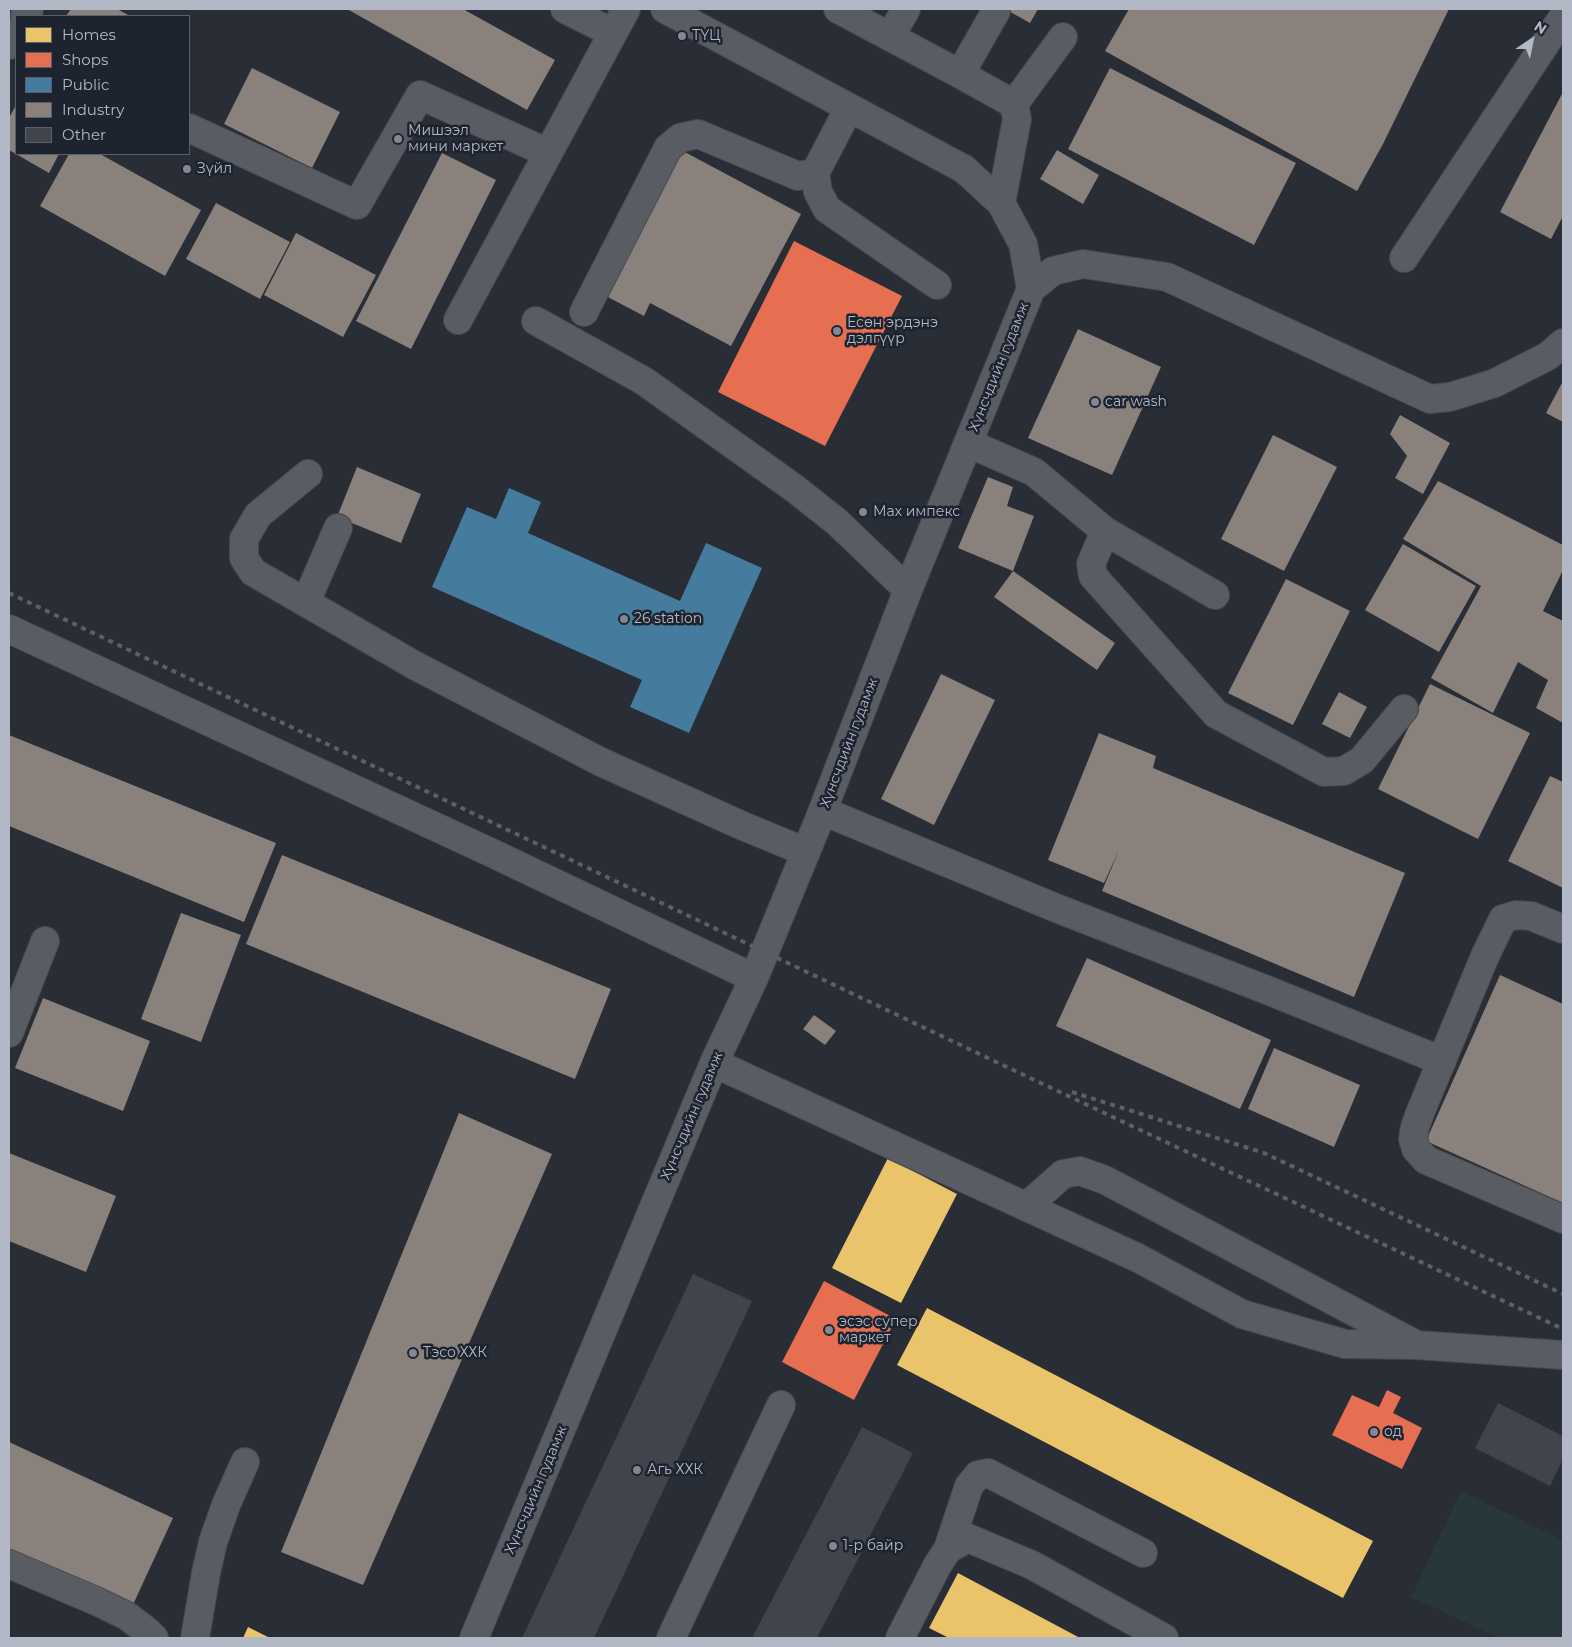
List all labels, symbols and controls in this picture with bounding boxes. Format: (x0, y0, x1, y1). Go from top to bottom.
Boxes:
legend (15, 15, 190, 155)
north arrow (1507, 15, 1557, 65)
text: N (1531, 17, 1550, 38)
text: Homes (62, 25, 116, 44)
place label: ТҮЦ (692, 28, 721, 44)
marker: ТҮЦ (676, 30, 688, 42)
text: Shops (62, 50, 108, 69)
text: Public (62, 75, 110, 94)
text: Industry (62, 100, 124, 119)
place label: Мишээл мини маркет (408, 123, 503, 156)
text: Other (62, 125, 106, 144)
marker: Мишээл мини маркет (392, 133, 404, 145)
place label: Зүйл (197, 161, 232, 177)
marker: Зүйл (181, 163, 193, 175)
street label: Хүнсчдийн гудамж (965, 300, 1033, 434)
place label: Есөн эрдэнэ дэлгүүр (847, 315, 938, 348)
marker: Есөн эрдэнэ дэлгүүр (831, 325, 843, 337)
place label: car wash (1105, 394, 1167, 410)
marker: car wash (1089, 396, 1101, 408)
place label: Мах импекс (873, 504, 960, 520)
marker: Мах импекс (857, 506, 869, 518)
place label: 26 station (634, 611, 702, 627)
marker: 26 station (618, 613, 630, 625)
street label: Хүнсчдийн гудамж (816, 676, 882, 810)
street label: Хүнсчдийн гудамж (657, 1049, 727, 1183)
place label: эсэс супер маркет (839, 1314, 918, 1346)
marker: эсэс супер маркет (823, 1324, 835, 1336)
place label: Тэсо ХХК (423, 1345, 487, 1361)
marker: Тэсо ХХК (407, 1347, 419, 1359)
street label: Хүнсчдийн гудамж (501, 1423, 571, 1557)
place label: од (1384, 1424, 1402, 1440)
marker: од (1368, 1426, 1380, 1438)
place label: Агь ХХК (647, 1462, 703, 1478)
marker: Агь ХХК (631, 1464, 643, 1476)
place label: 1-р байр (843, 1538, 903, 1554)
marker: 1-р байр (827, 1540, 839, 1552)

